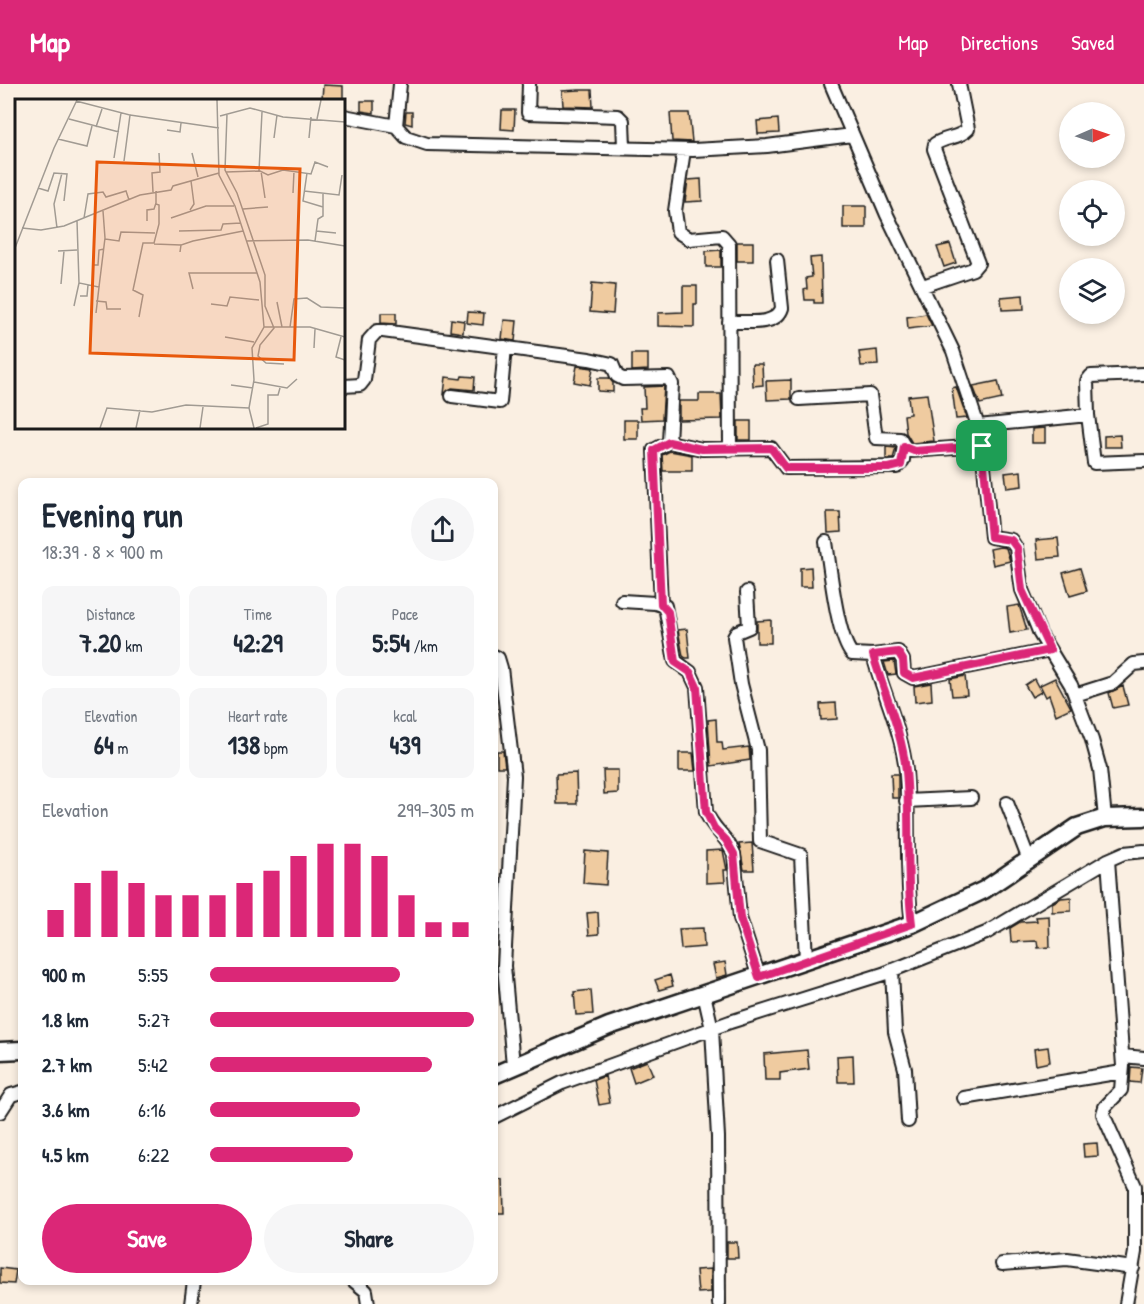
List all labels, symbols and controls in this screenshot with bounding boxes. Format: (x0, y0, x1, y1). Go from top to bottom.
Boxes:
text: Map (30, 23, 70, 61)
text: Map (898, 28, 928, 57)
text: Directions (961, 28, 1038, 57)
text: Saved (1071, 28, 1114, 57)
inset map (15, 99, 345, 429)
north arrow (1059, 102, 1125, 168)
map controls (1059, 102, 1125, 324)
button: locate (1059, 180, 1125, 246)
button: layers (1059, 258, 1125, 324)
pin (956, 420, 1007, 471)
icon: arrive (965, 429, 998, 462)
text: Evening run (42, 493, 183, 537)
button: share (411, 498, 474, 561)
text: 18:39 · 8 × 900 m (42, 538, 163, 565)
text: Distance (87, 603, 135, 625)
text: Time (244, 603, 272, 625)
text: Pace (392, 603, 418, 625)
text: 7.20 (79, 625, 122, 660)
text: 42:29 (233, 625, 283, 660)
text: 5:54 (372, 625, 410, 660)
text: km (122, 635, 143, 657)
text: /km (410, 635, 438, 657)
text: Elevation (84, 705, 138, 727)
text: Heart rate (228, 705, 288, 727)
text: kcal (393, 705, 417, 727)
text: 64 (94, 727, 114, 762)
text: 138 (228, 727, 260, 762)
text: 439 (390, 727, 420, 762)
text: m (114, 737, 128, 759)
text: bpm (260, 737, 288, 759)
text: Elevation (42, 796, 108, 823)
text: 299–305 m (397, 796, 474, 823)
text: 900 m (42, 961, 85, 988)
text: 5:55 (138, 961, 168, 988)
text: 1.8 km (42, 1006, 89, 1033)
text: 5:27 (138, 1006, 170, 1033)
text: 2.7 km (42, 1051, 92, 1078)
text: 5:42 (138, 1051, 168, 1078)
text: 3.6 km (42, 1096, 90, 1123)
text: 6:16 (138, 1096, 166, 1123)
text: 4.5 km (42, 1141, 89, 1168)
text: 6:22 (138, 1141, 169, 1168)
button: Save (42, 1204, 252, 1273)
button: Share (264, 1204, 474, 1273)

